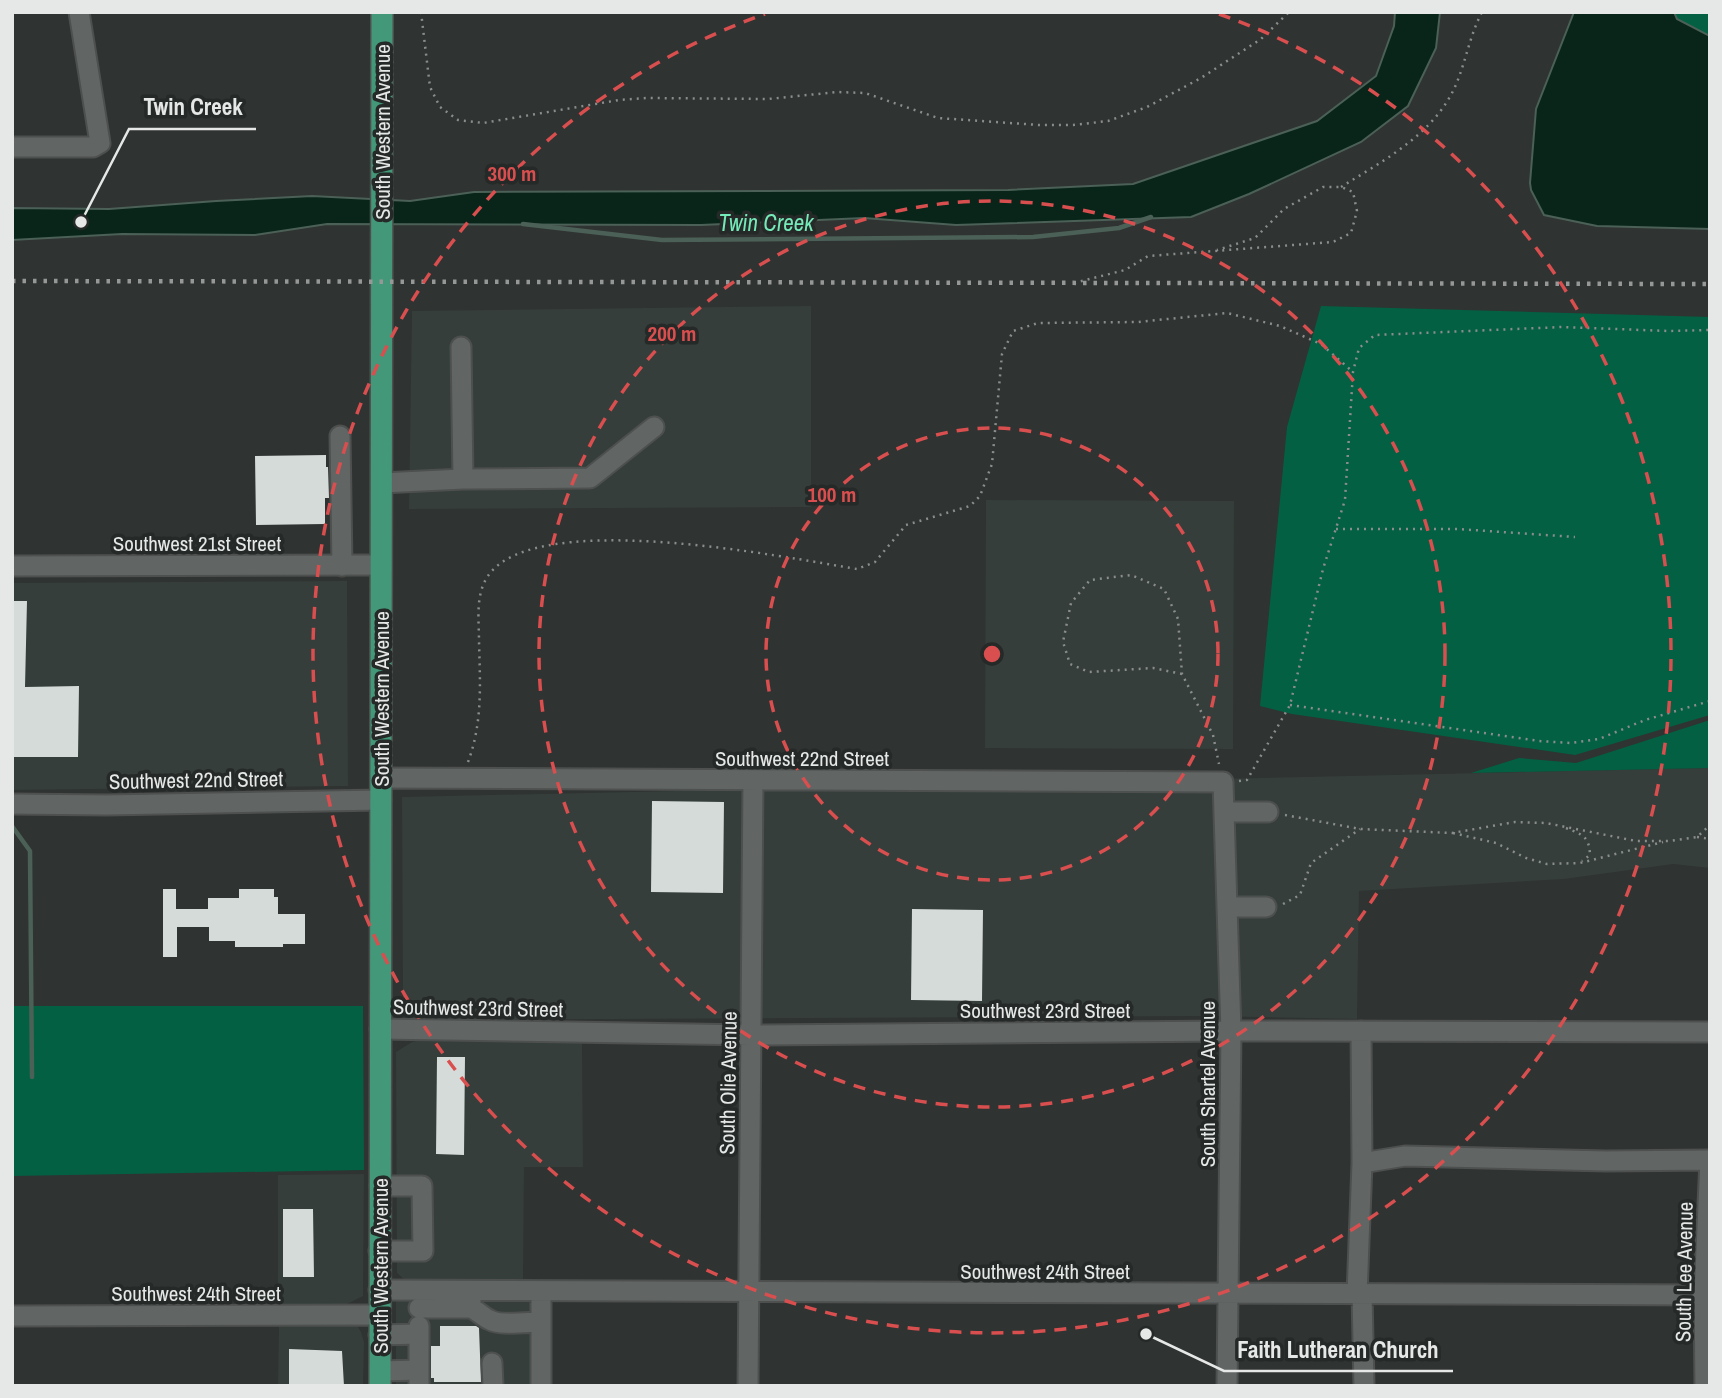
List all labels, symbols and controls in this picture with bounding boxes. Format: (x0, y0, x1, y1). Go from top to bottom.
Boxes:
street label: South Western Avenue (368, 44, 397, 220)
callout: Twin Creek (129, 85, 256, 129)
text: Twin Creek (143, 91, 243, 122)
text: 300 m (488, 159, 536, 188)
water label: Twin Creek (718, 207, 815, 238)
text: 200 m (648, 319, 696, 348)
text: 100 m (808, 480, 856, 509)
street label: Southwest 21st Street (113, 529, 281, 558)
street label: South Western Avenue (367, 611, 396, 787)
centre of rings (980, 642, 1004, 666)
street label: Southwest 22nd Street (715, 744, 889, 773)
street label: Southwest 22nd Street (109, 764, 284, 796)
street label: Southwest 23rd Street (393, 992, 564, 1024)
street label: Southwest 23rd Street (960, 996, 1130, 1025)
street label: South Shartel Avenue (1193, 1001, 1222, 1167)
street label: South Olie Avenue (712, 1011, 744, 1155)
street label: South Western Avenue (366, 1178, 395, 1354)
street label: South Lee Avenue (1668, 1202, 1700, 1342)
street label: Southwest 24th Street (960, 1257, 1130, 1286)
street label: Southwest 24th Street (111, 1279, 281, 1308)
callout: Faith Lutheran Church (1224, 1327, 1453, 1371)
text: Faith Lutheran Church (1237, 1334, 1439, 1365)

